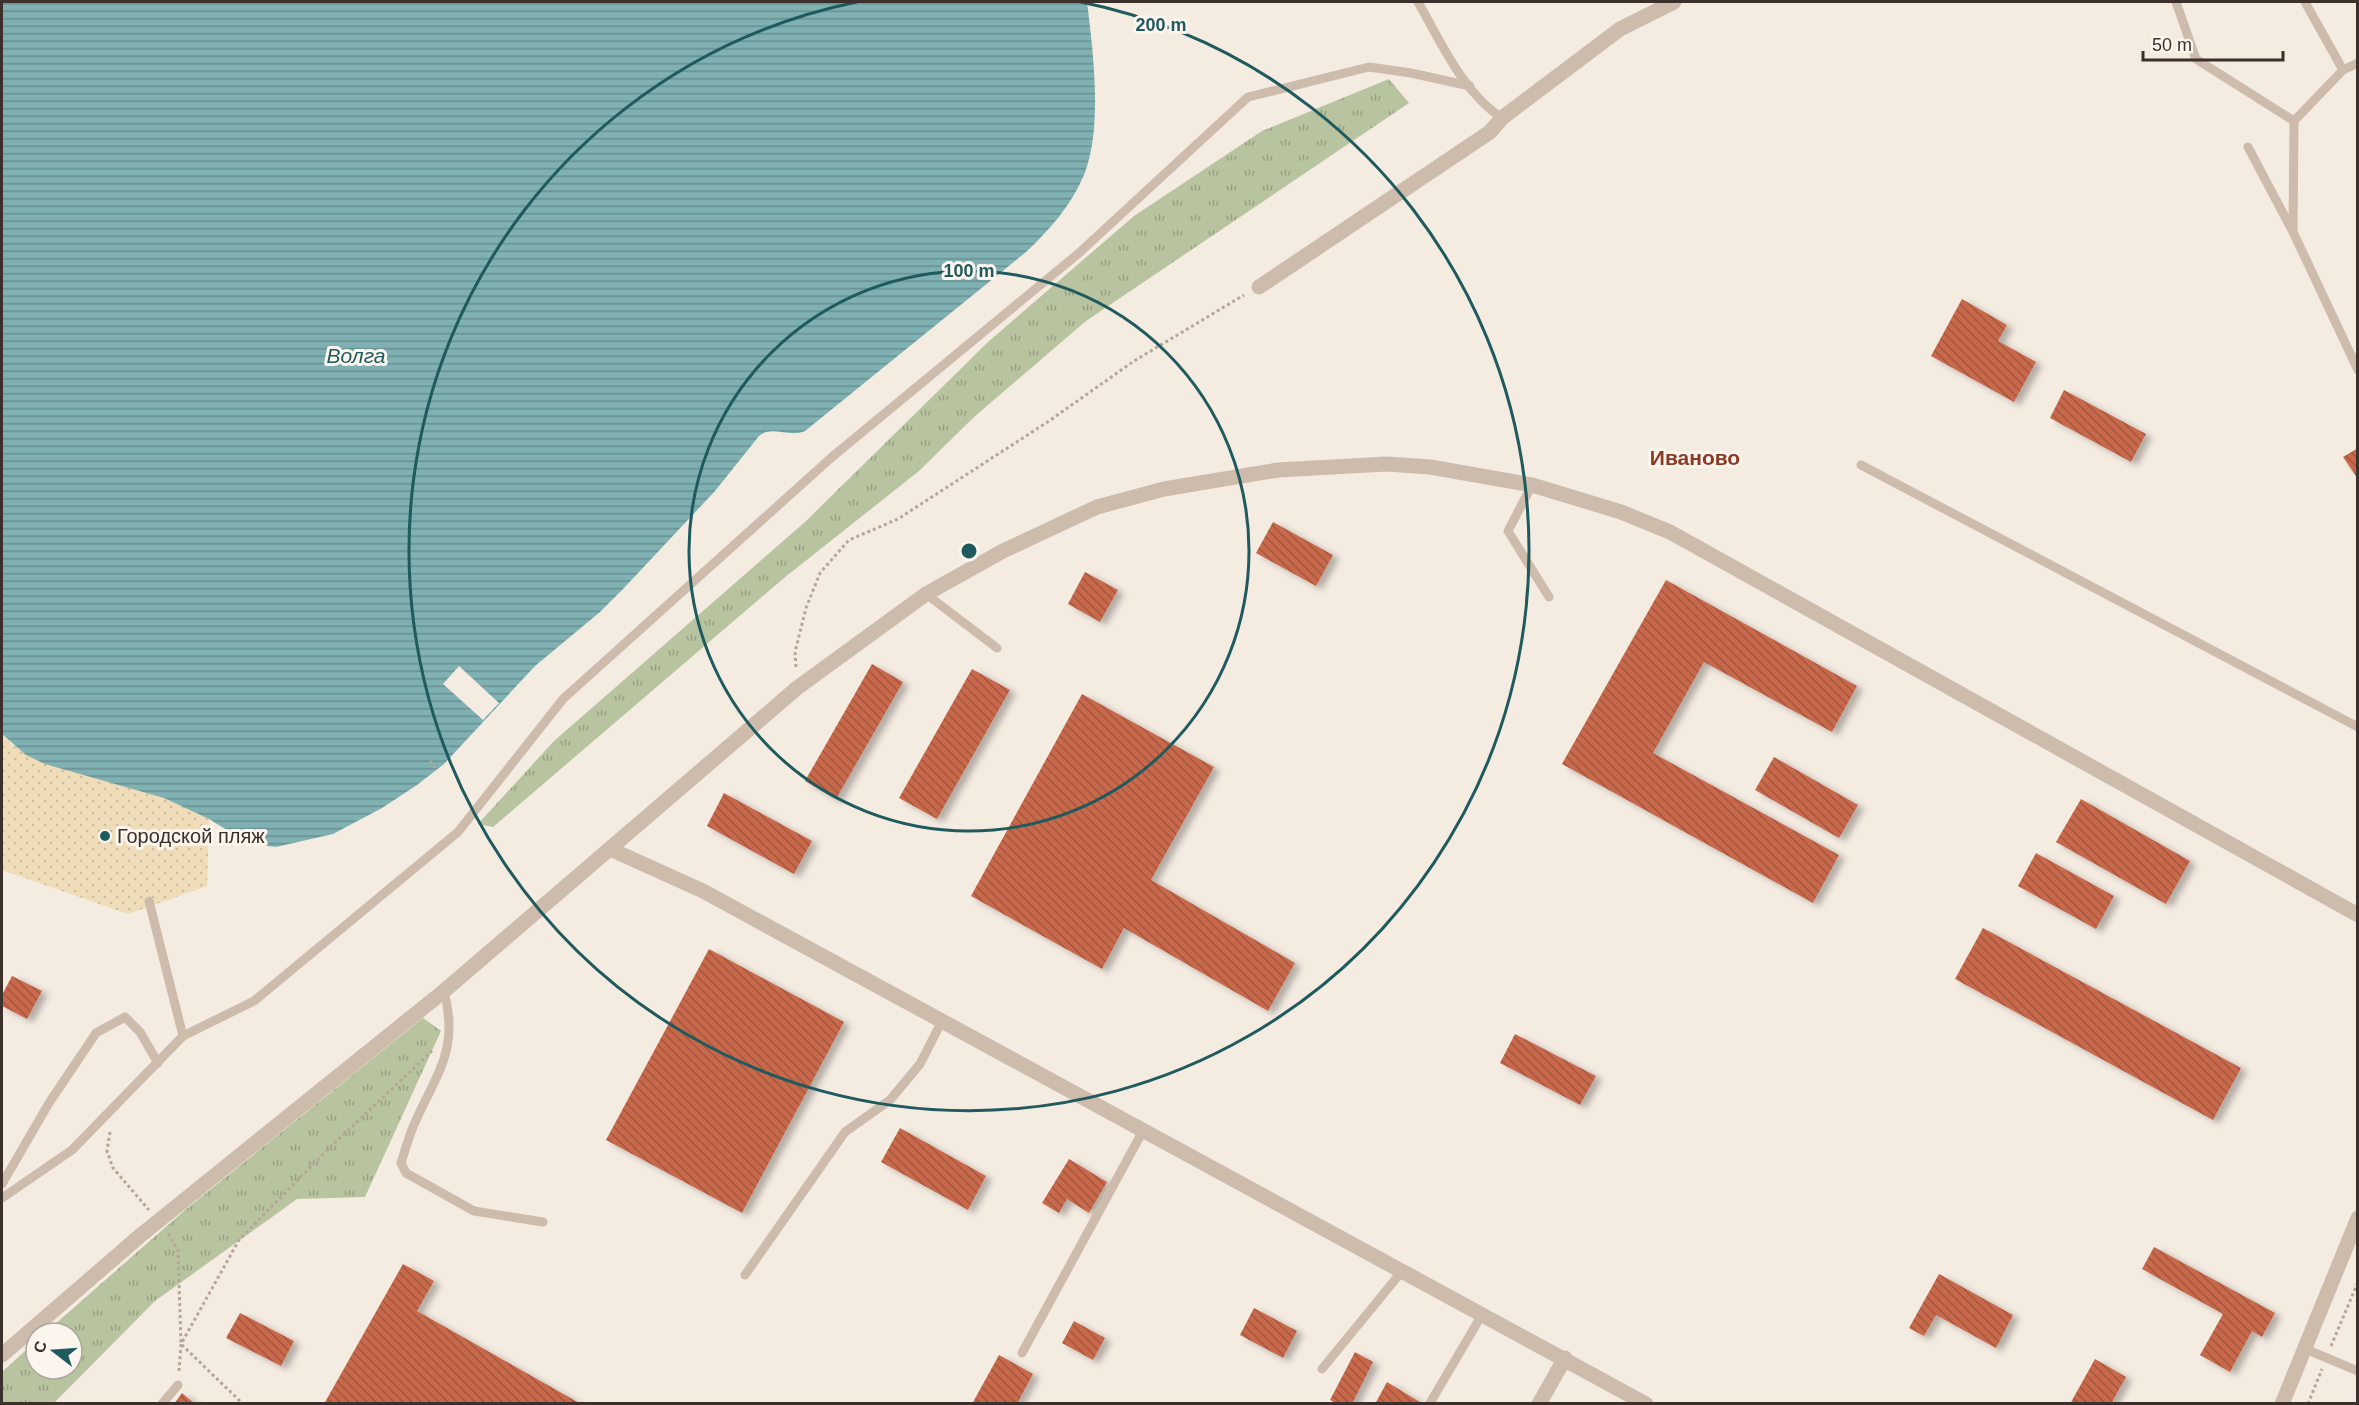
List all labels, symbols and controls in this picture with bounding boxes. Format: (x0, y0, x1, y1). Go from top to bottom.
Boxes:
text: 200 m (1135, 15, 1187, 35)
scale bar (2143, 24, 2282, 62)
text: 50 m (2152, 35, 2192, 55)
text: 100 m (943, 261, 995, 281)
water label: Волга (327, 344, 385, 367)
district label: Иваново (1650, 446, 1740, 469)
centre of rings (959, 541, 979, 561)
place label: Городской пляж (117, 825, 265, 847)
marker: Городской пляж (98, 829, 112, 843)
north arrow (24, 1321, 84, 1381)
text: С (30, 1338, 50, 1355)

